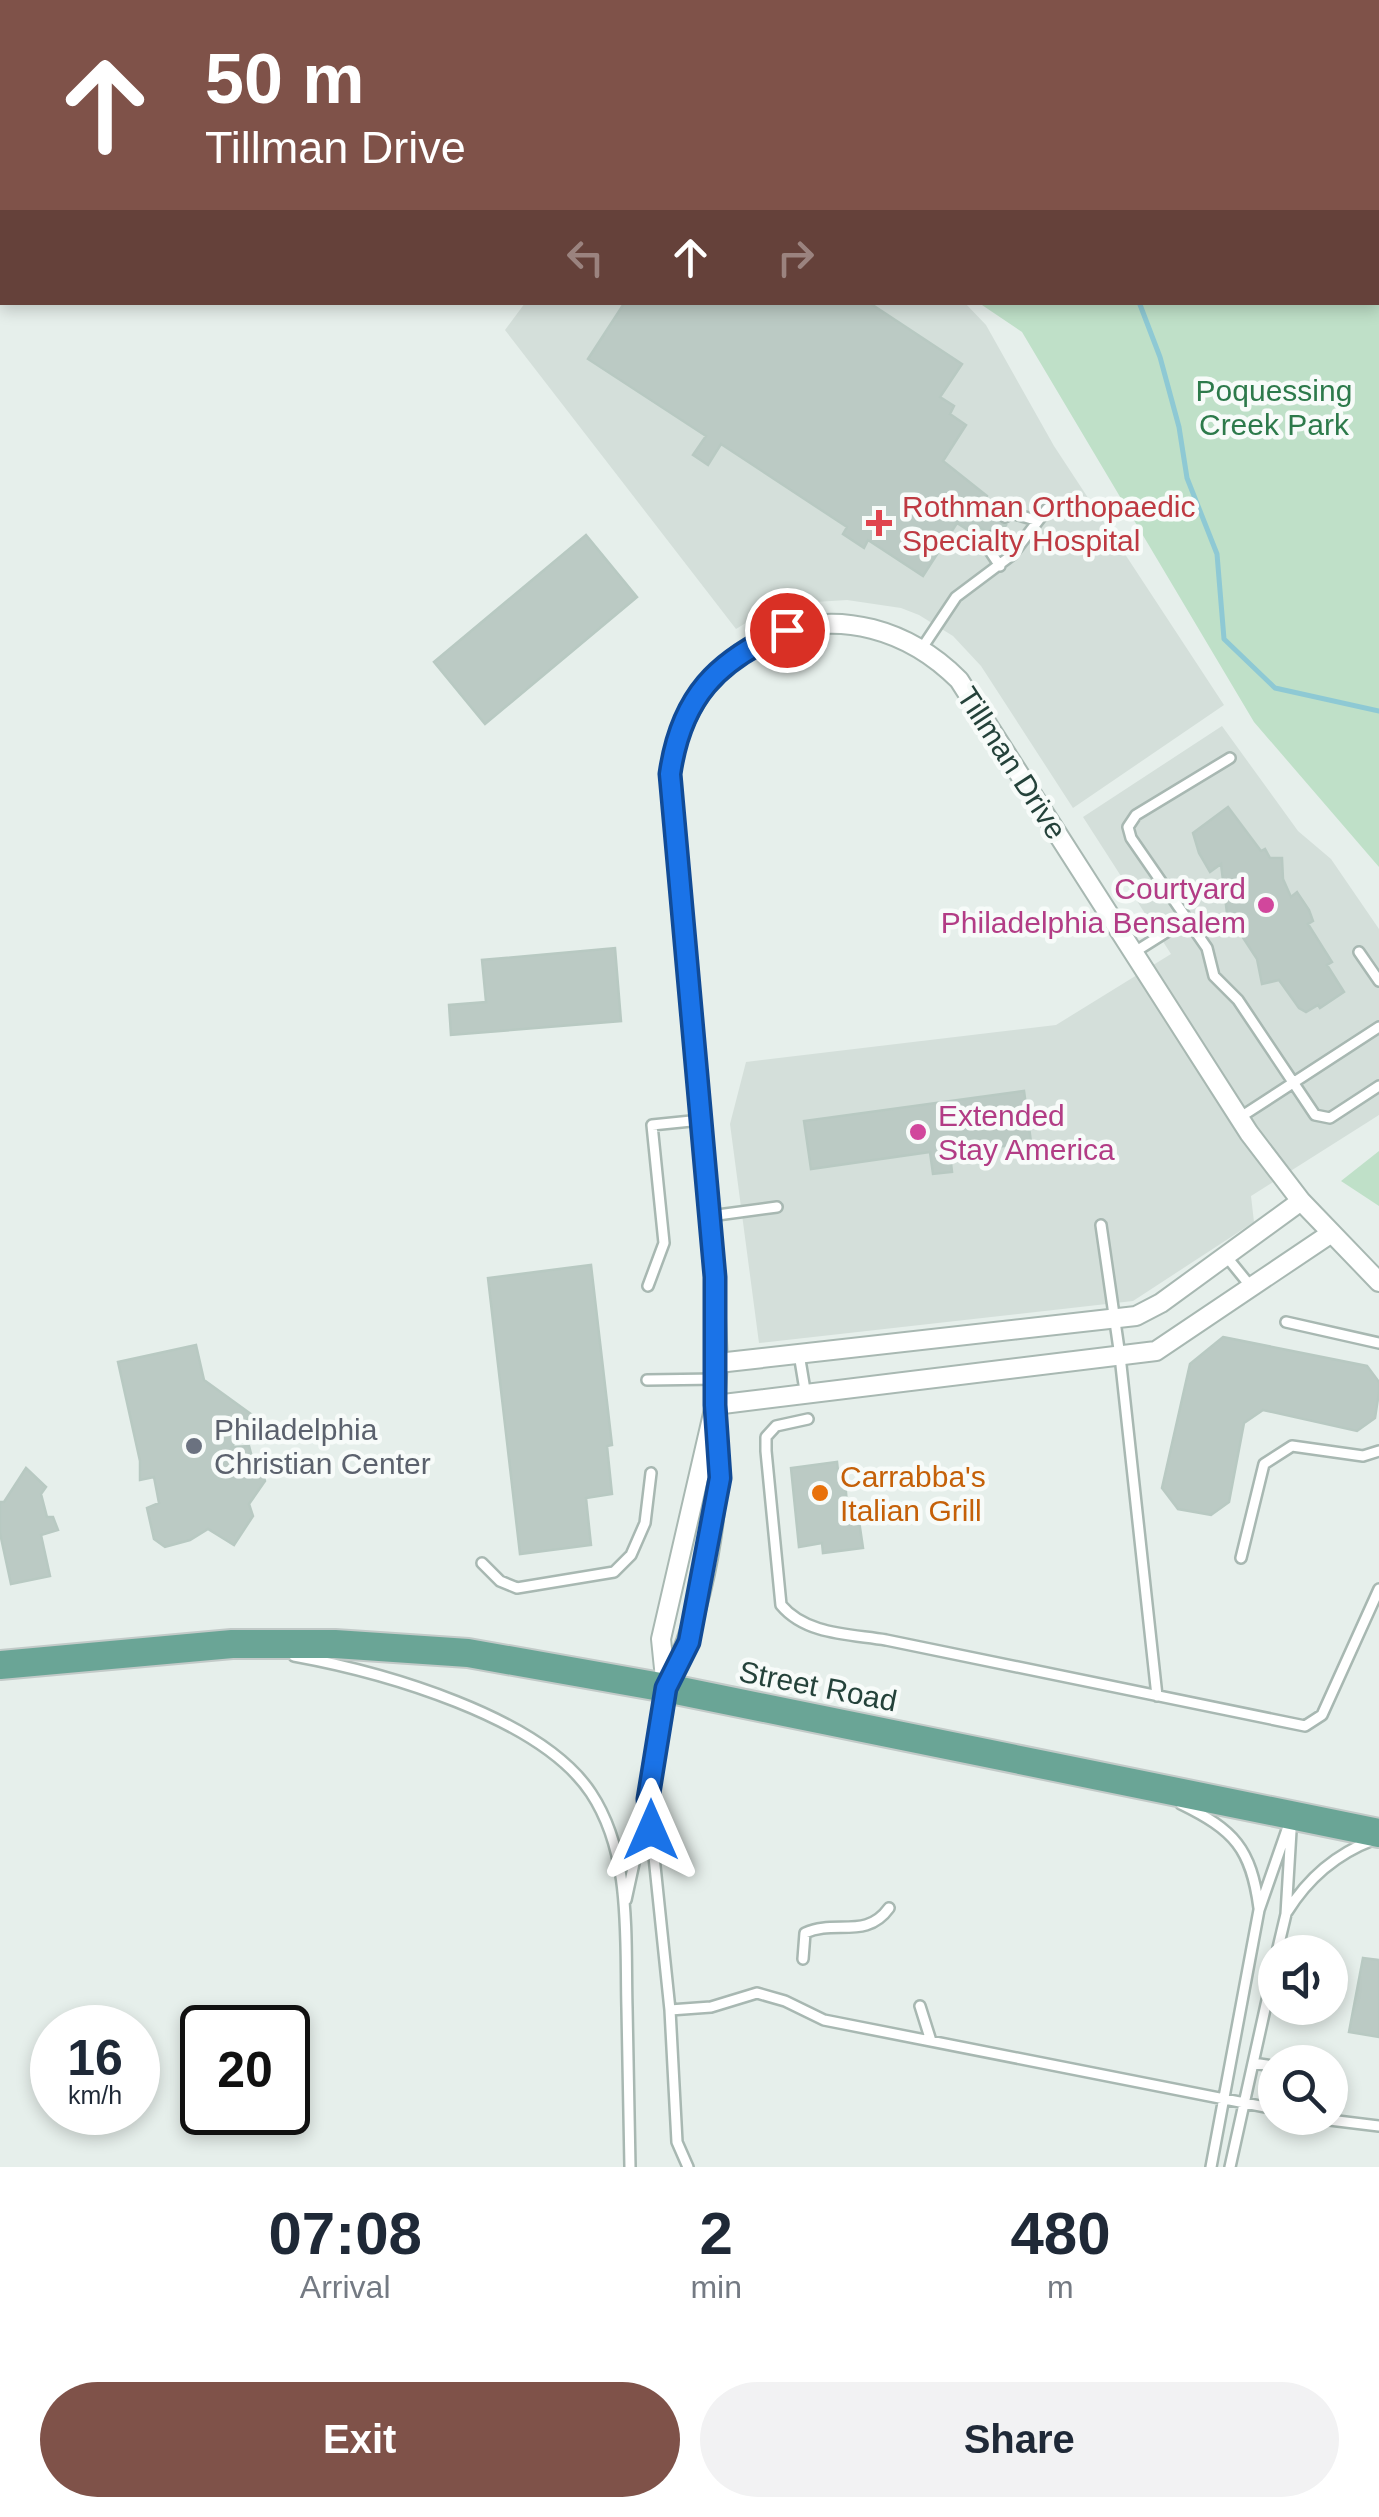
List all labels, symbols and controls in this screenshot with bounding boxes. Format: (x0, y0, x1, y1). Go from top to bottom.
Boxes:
icon: ahead (40, 40, 170, 170)
text: 50 m (205, 40, 365, 118)
text: Tillman Drive (205, 122, 466, 173)
icon: left (558, 230, 613, 285)
icon: ahead (663, 230, 718, 285)
icon: right (768, 230, 823, 285)
park label: Poquessing Creek Park (1196, 374, 1352, 441)
place label: Rothman Orthopaedic Specialty Hospital (902, 490, 1196, 557)
marker: Rothman Orthopaedic Specialty Hospital (866, 510, 892, 536)
pin (745, 588, 830, 673)
icon: arrive (760, 603, 815, 658)
street label: Tillman Drive (951, 681, 1073, 845)
place label: Courtyard Philadelphia Bensalem (941, 872, 1246, 939)
marker: Courtyard Philadelphia Bensalem (1255, 894, 1277, 916)
place label: Extended Stay America (938, 1099, 1115, 1166)
marker: Extended Stay America (907, 1121, 929, 1143)
place label: Philadelphia Christian Center (214, 1413, 431, 1480)
marker: Philadelphia Christian Center (183, 1435, 205, 1457)
place label: Carrabba's Italian Grill (840, 1460, 986, 1527)
marker: Carrabba's Italian Grill (809, 1482, 831, 1504)
street label: Street Road (736, 1655, 900, 1717)
position arrow (599, 1778, 703, 1882)
map controls (1258, 1935, 1348, 2135)
button: sound (1258, 1935, 1348, 2025)
speed limit sign: 20 (180, 2005, 310, 2135)
text: 16 (67, 2030, 123, 2086)
button: search (1258, 2045, 1348, 2135)
text: km/h (68, 2081, 122, 2109)
text: 07:08 (268, 2200, 422, 2267)
text: 2 (699, 2200, 733, 2267)
text: 480 (1010, 2200, 1111, 2267)
text: Arrival (300, 2269, 391, 2305)
text: min (690, 2269, 742, 2305)
text: m (1047, 2269, 1074, 2305)
button: Exit (40, 2382, 680, 2497)
button: Share (700, 2382, 1339, 2497)

